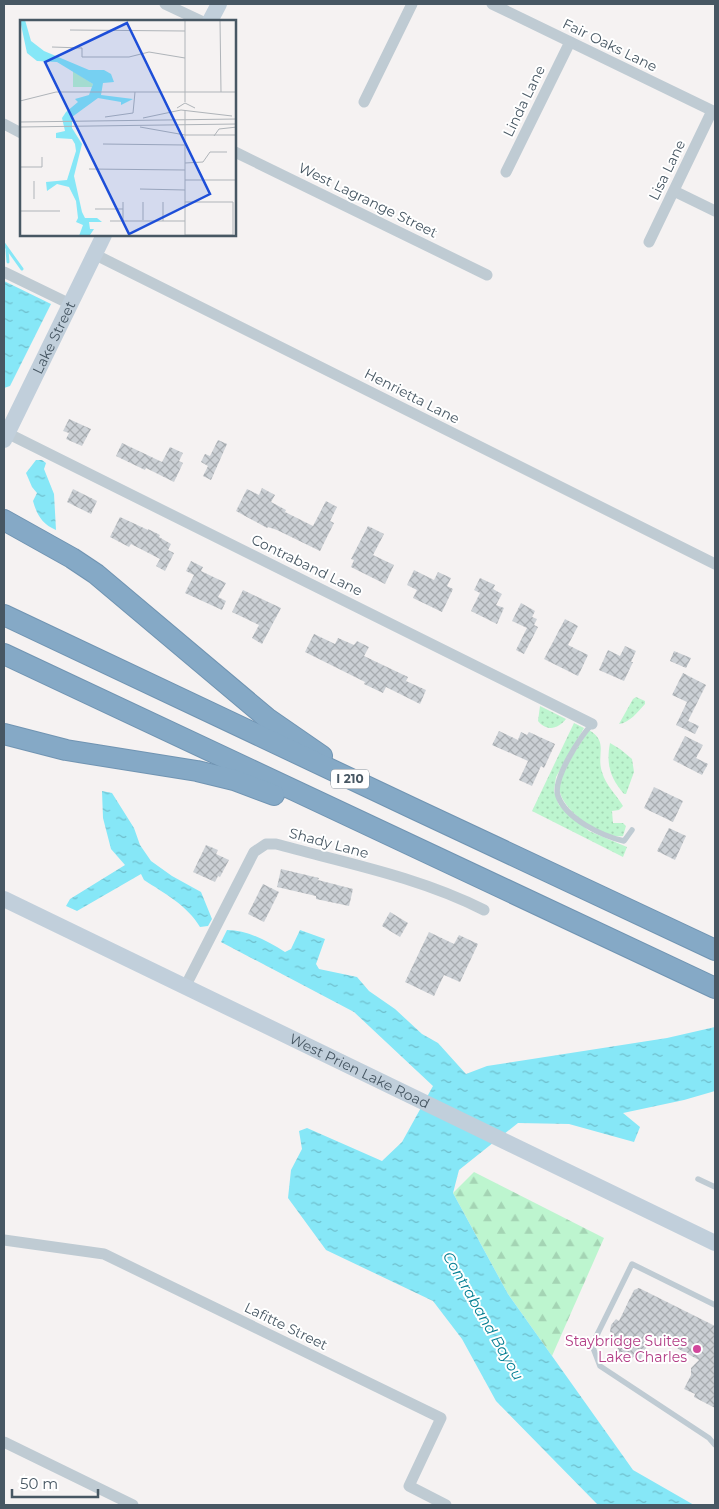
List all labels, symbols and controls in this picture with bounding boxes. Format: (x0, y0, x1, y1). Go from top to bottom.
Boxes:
street label: Fair Oaks Lane (560, 14, 660, 76)
inset map (20, 20, 236, 236)
street label: Linda Lane (499, 62, 549, 140)
street label: Lisa Lane (645, 137, 689, 203)
street label: West Lagrange Street (296, 159, 441, 242)
street label: Lake Street (29, 298, 80, 377)
street label: Henrietta Lane (361, 364, 463, 428)
street label: Contraband Lane (248, 530, 366, 600)
road number: I 210 (331, 770, 369, 789)
street label: Shady Lane (287, 824, 371, 862)
street label: West Prien Lake Road (287, 1030, 433, 1113)
water label: Contraband Bayou (439, 1248, 528, 1383)
street label: Lafitte Street (241, 1298, 331, 1354)
place label: Staybridge Suites Lake Charles (565, 1332, 687, 1366)
marker: Staybridge Suites Lake Charles (691, 1343, 703, 1355)
scale bar (12, 1466, 99, 1498)
text: 50 m (20, 1474, 58, 1493)

